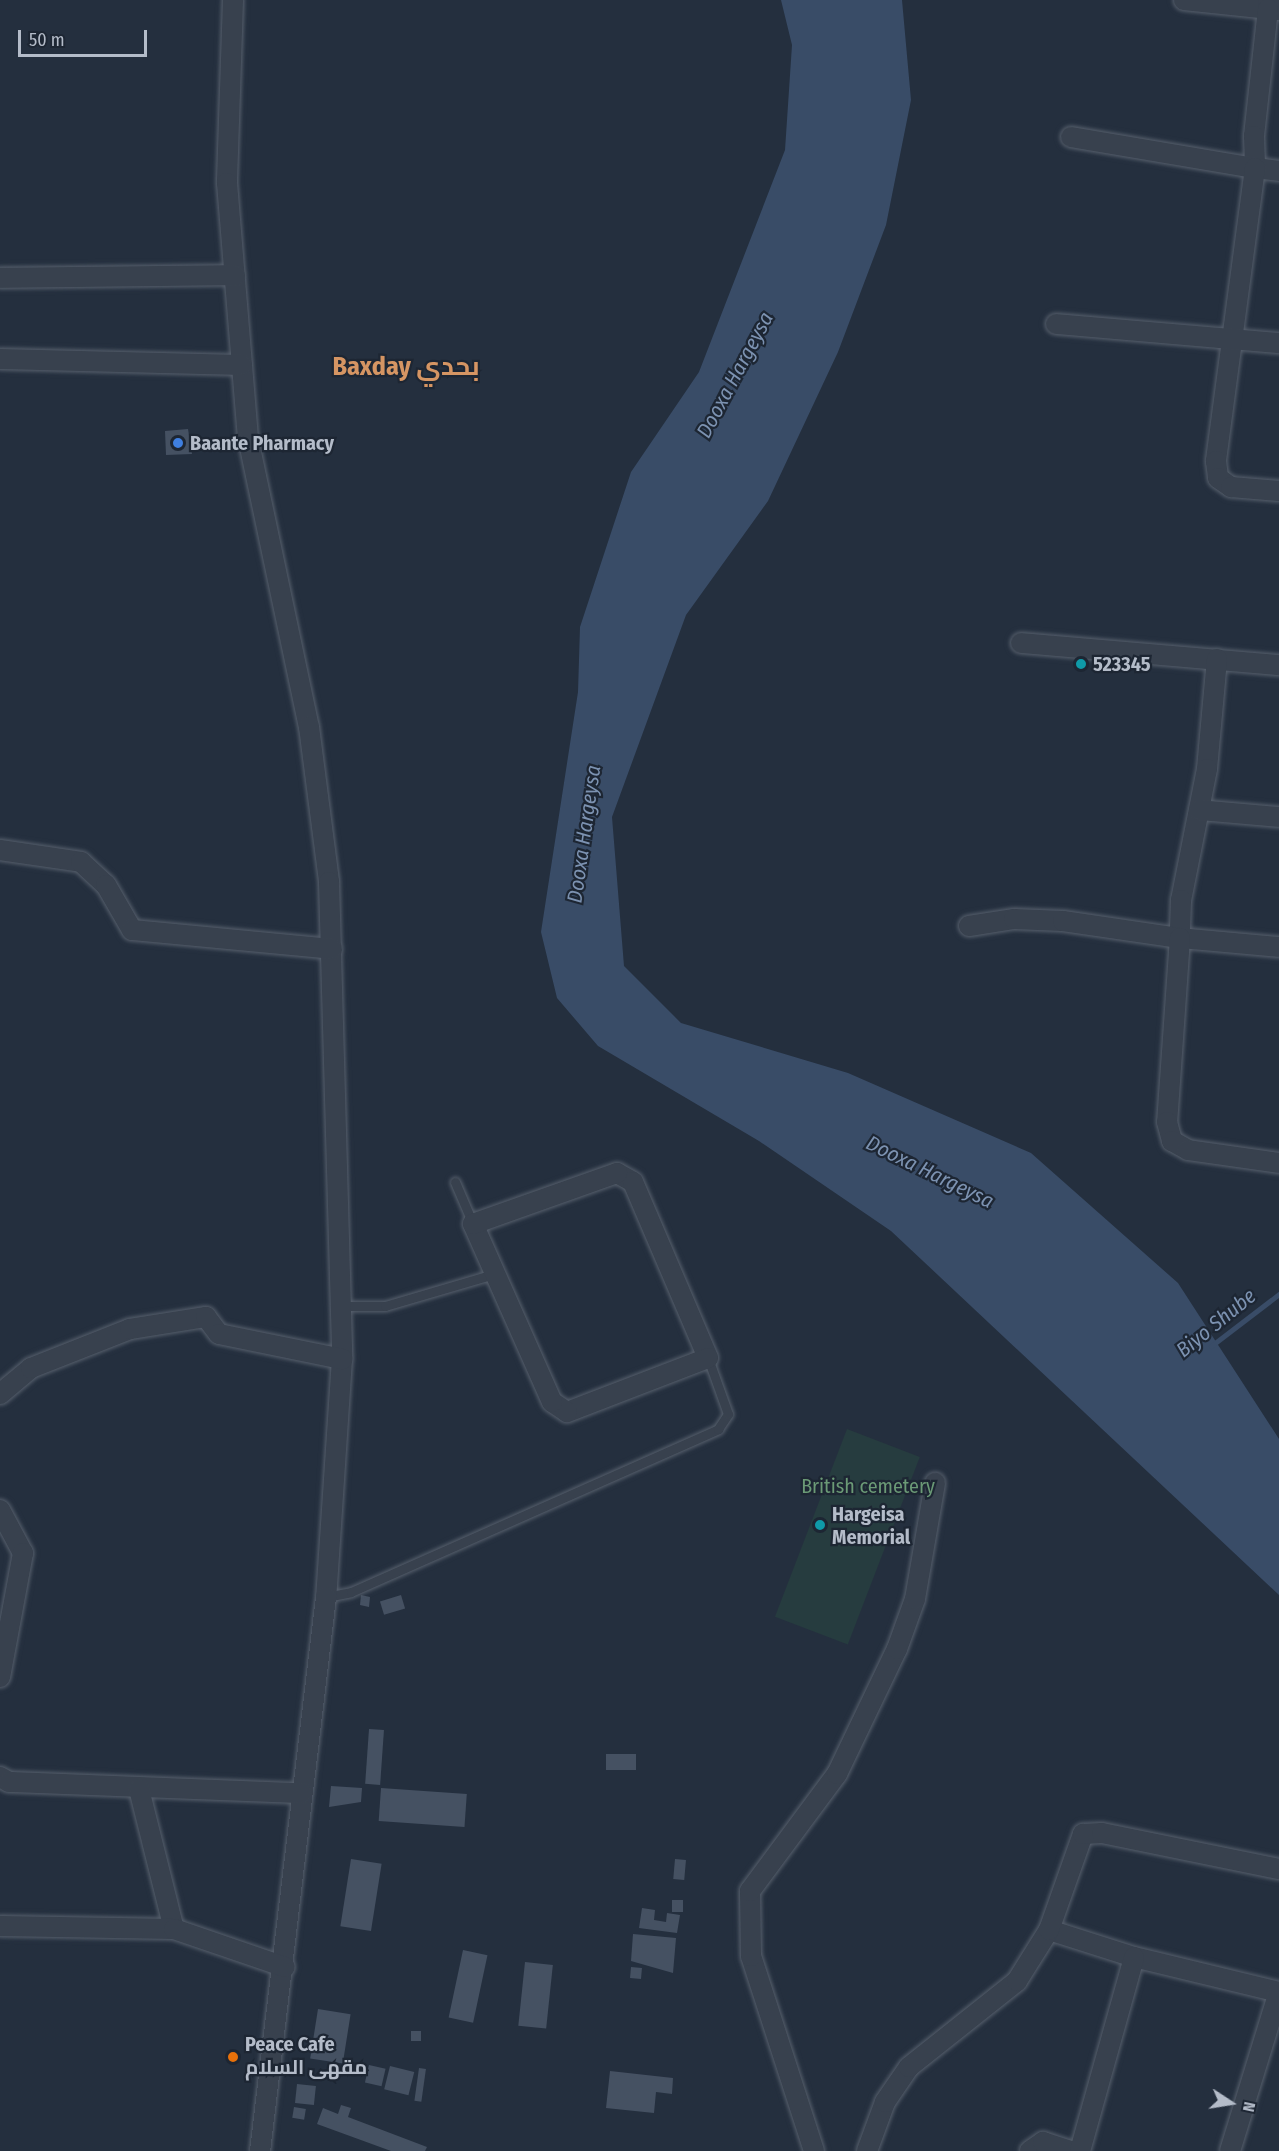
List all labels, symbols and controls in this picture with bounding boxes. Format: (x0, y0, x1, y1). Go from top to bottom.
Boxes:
scale bar (21, 18, 150, 56)
text: 50 m (29, 29, 65, 51)
water label: Dooxa Hargeysa (691, 308, 779, 442)
district label: Baxday بحدي (332, 351, 480, 383)
place label: Baante Pharmacy (190, 431, 334, 455)
marker: Baante Pharmacy (171, 436, 185, 450)
place label: 523345 (1093, 652, 1151, 676)
marker: 523345 (1074, 657, 1088, 671)
water label: Dooxa Hargeysa (562, 764, 606, 904)
water label: Dooxa Hargeysa (862, 1130, 998, 1214)
water label: Biyo Shube (1171, 1283, 1261, 1363)
park label: British cemetery (801, 1474, 935, 1498)
place label: Hargeisa Memorial (832, 1502, 910, 1549)
marker: Hargeisa Memorial (813, 1518, 827, 1532)
place label: Peace Cafe مقهى السلام (245, 2033, 367, 2080)
marker: Peace Cafe مقهى السلام (226, 2050, 240, 2064)
north arrow (1201, 2073, 1261, 2133)
text: N (1239, 2100, 1259, 2114)

